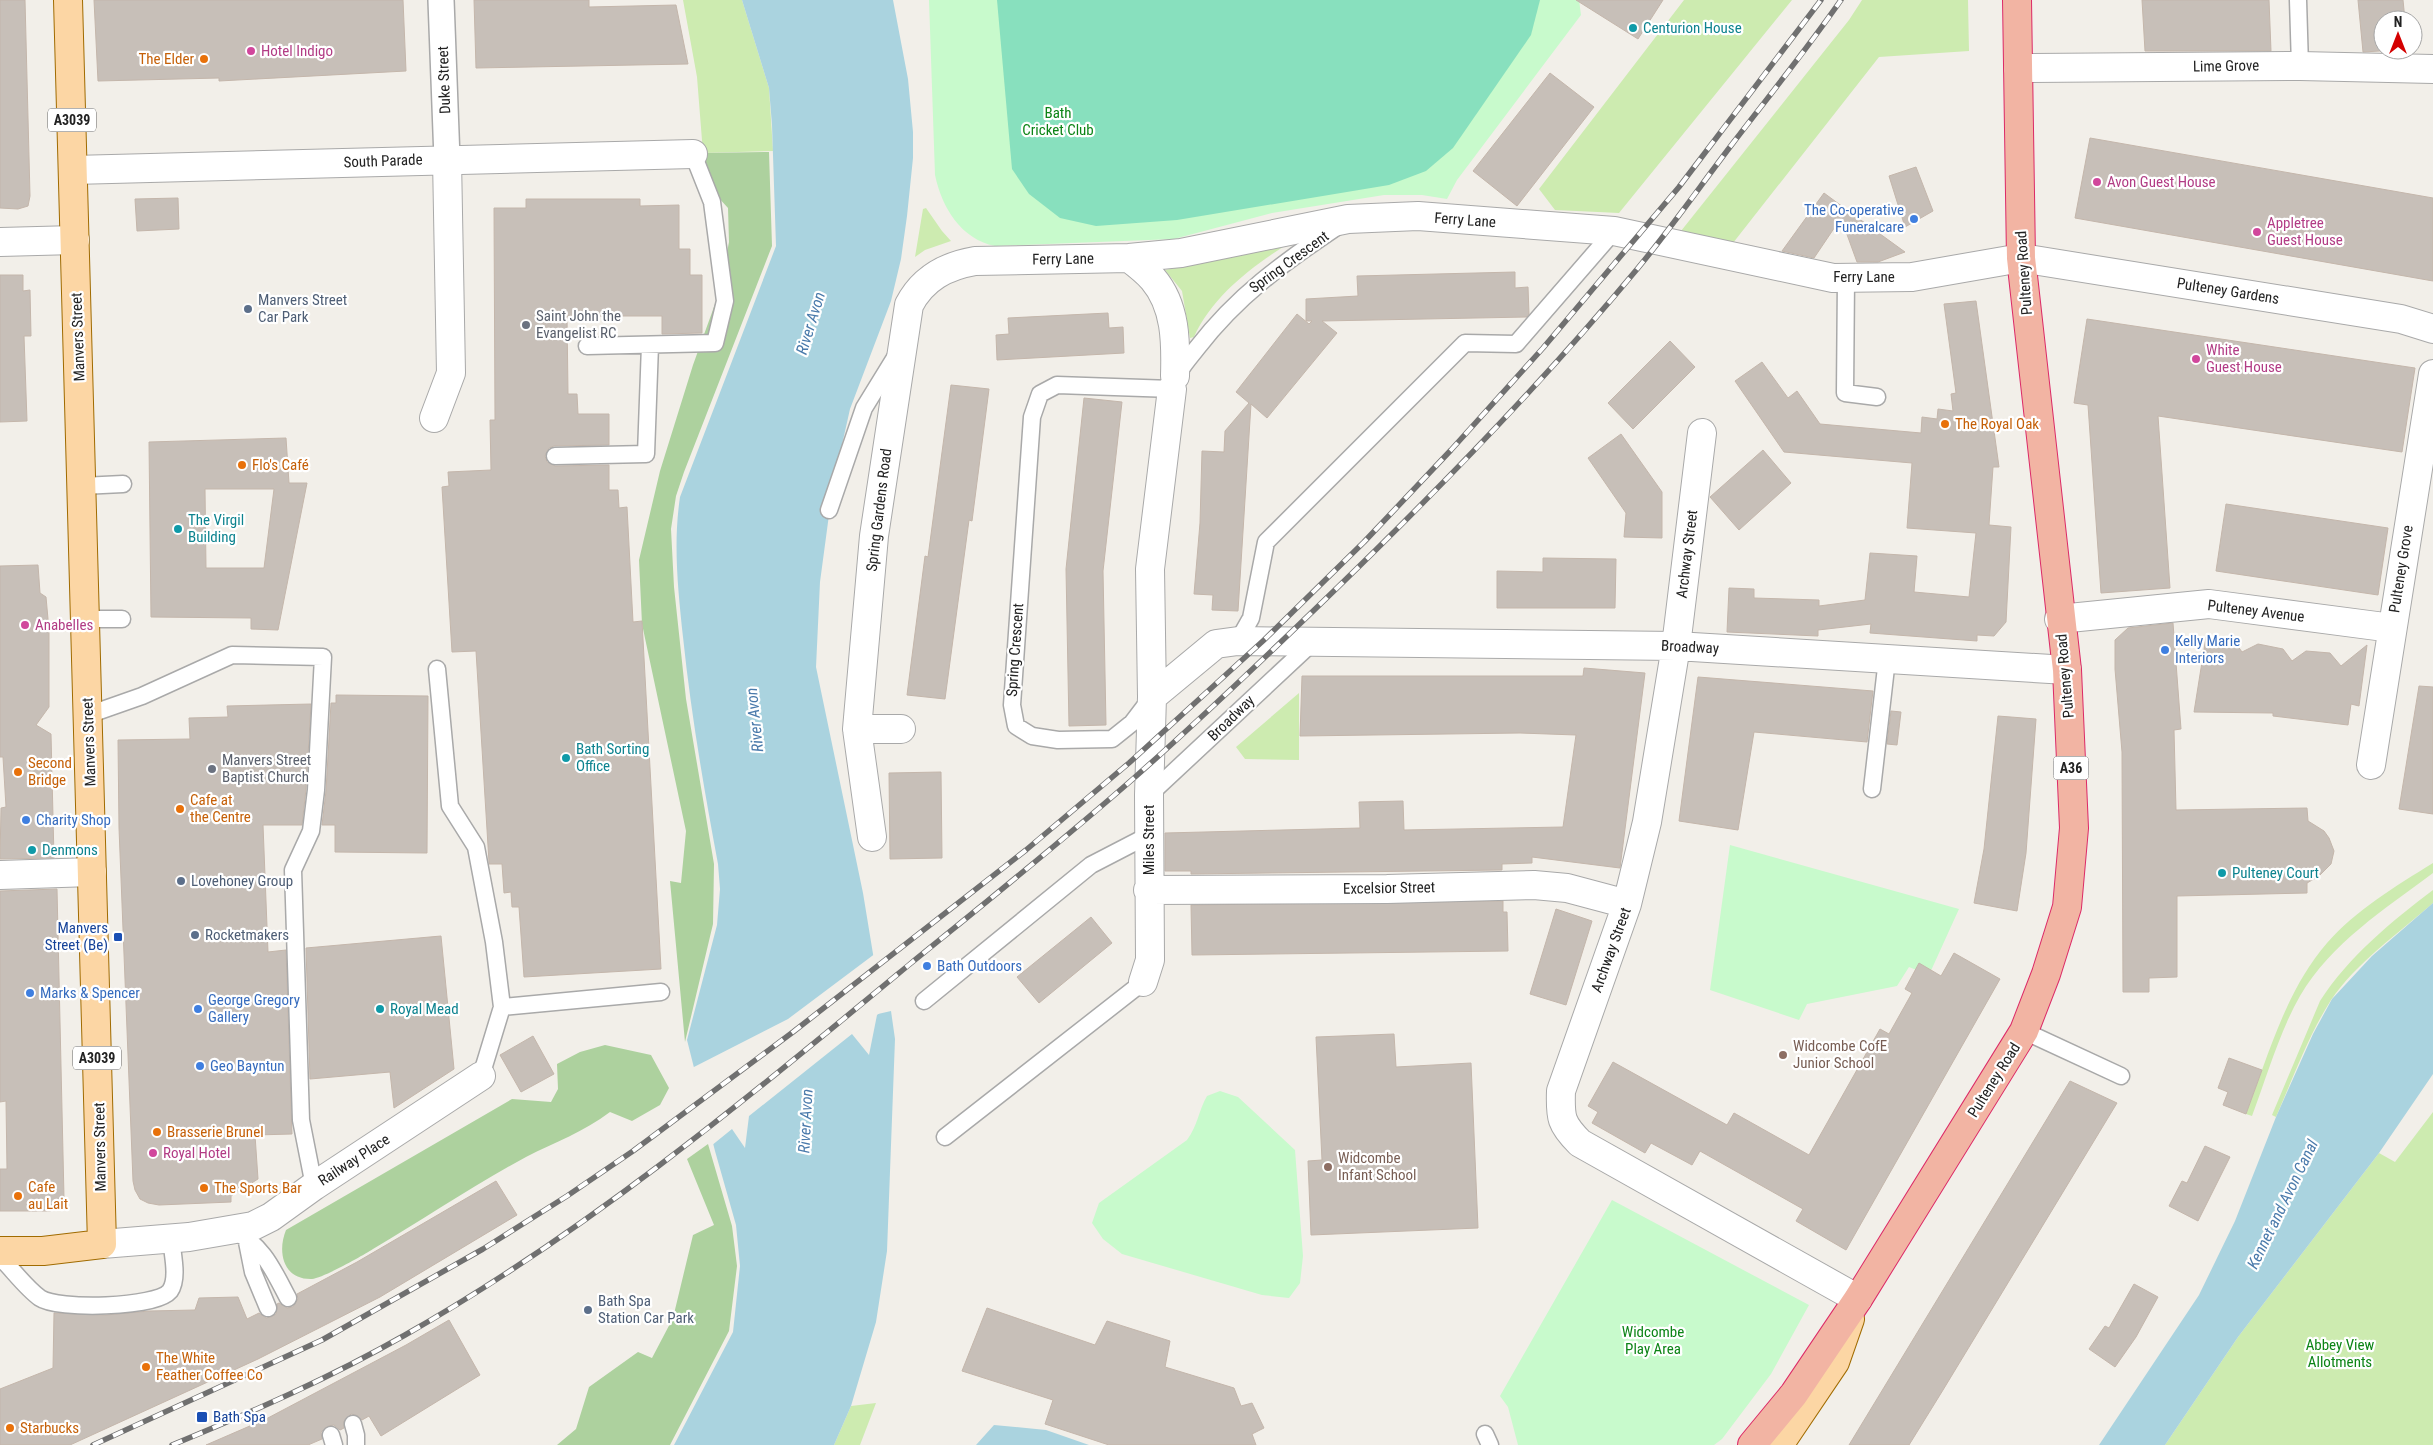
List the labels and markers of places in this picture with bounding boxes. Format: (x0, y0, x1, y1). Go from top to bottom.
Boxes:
place label: Centurion House (1643, 19, 1742, 37)
marker: Centurion House (1627, 22, 1639, 34)
place label: Hotel Indigo (261, 42, 333, 60)
marker: Hotel Indigo (245, 45, 257, 57)
place label: The Elder (139, 50, 194, 68)
marker: The Elder (198, 53, 210, 65)
place label: Avon Guest House (2107, 173, 2216, 191)
marker: Avon Guest House (2091, 176, 2103, 188)
place label: The Co-operative Funeralcare (1804, 201, 1904, 236)
marker: The Co-operative Funeralcare (1908, 213, 1920, 225)
place label: Appletree Guest House (2267, 214, 2343, 249)
marker: Appletree Guest House (2251, 226, 2263, 238)
place label: Manvers Street Car Park (258, 291, 347, 326)
marker: Manvers Street Car Park (242, 303, 254, 315)
place label: Saint John the Evangelist RC (536, 307, 621, 342)
marker: Saint John the Evangelist RC (520, 319, 532, 331)
place label: White Guest House (2206, 341, 2282, 376)
marker: White Guest House (2190, 353, 2202, 365)
place label: The Royal Oak (1955, 415, 2039, 433)
marker: The Royal Oak (1939, 418, 1951, 430)
place label: Flo's Café (252, 456, 309, 474)
marker: Flo's Café (236, 459, 248, 471)
place label: The Virgil Building (188, 511, 244, 546)
marker: The Virgil Building (172, 523, 184, 535)
place label: Anabelles (35, 616, 93, 634)
marker: Anabelles (19, 619, 31, 631)
place label: Kelly Marie Interiors (2175, 632, 2240, 667)
marker: Kelly Marie Interiors (2159, 644, 2171, 656)
place label: Bath Sorting Office (576, 740, 649, 775)
place label: Manvers Street Baptist Church (222, 751, 311, 786)
marker: Bath Sorting Office (560, 752, 572, 764)
place label: Second Bridge (28, 754, 72, 789)
marker: Manvers Street Baptist Church (206, 763, 218, 775)
marker: Second Bridge (12, 766, 24, 778)
place label: Cafe at the Centre (190, 791, 251, 826)
marker: Cafe at the Centre (174, 803, 186, 815)
place label: Charity Shop (36, 811, 111, 829)
marker: Charity Shop (20, 814, 32, 826)
place label: Denmons (42, 841, 98, 859)
marker: Denmons (26, 844, 38, 856)
place label: Pulteney Court (2232, 864, 2319, 882)
marker: Pulteney Court (2216, 867, 2228, 879)
place label: Lovehoney Group (191, 872, 293, 890)
marker: Lovehoney Group (175, 875, 187, 887)
place label: Manvers Street (Be) (45, 919, 108, 954)
place label: Rocketmakers (205, 926, 289, 944)
marker: Rocketmakers (189, 929, 201, 941)
marker: Manvers Street (Be) (112, 931, 124, 943)
place label: Bath Outdoors (937, 957, 1022, 975)
marker: Bath Outdoors (921, 960, 933, 972)
place label: Marks & Spencer (40, 984, 140, 1002)
marker: Marks & Spencer (24, 987, 36, 999)
place label: George Gregory Gallery (208, 991, 300, 1026)
place label: Royal Mead (390, 1000, 459, 1018)
marker: George Gregory Gallery (192, 1003, 204, 1015)
marker: Royal Mead (374, 1003, 386, 1015)
place label: Widcombe CofE Junior School (1793, 1037, 1887, 1072)
marker: Widcombe CofE Junior School (1777, 1049, 1789, 1061)
place label: Geo Bayntun (210, 1057, 285, 1075)
marker: Geo Bayntun (194, 1060, 206, 1072)
place label: Brasserie Brunel (167, 1123, 264, 1141)
marker: Brasserie Brunel (151, 1126, 163, 1138)
place label: Royal Hotel (163, 1144, 230, 1162)
marker: Royal Hotel (147, 1147, 159, 1159)
place label: Widcombe Infant School (1338, 1149, 1417, 1184)
marker: Widcombe Infant School (1322, 1161, 1334, 1173)
place label: Cafe au Lait (28, 1178, 68, 1213)
place label: The Sports Bar (214, 1179, 302, 1197)
marker: The Sports Bar (198, 1182, 210, 1194)
marker: Cafe au Lait (12, 1190, 24, 1202)
place label: Bath Spa Station Car Park (598, 1292, 694, 1327)
marker: Bath Spa Station Car Park (582, 1304, 594, 1316)
place label: The White Feather Coffee Co (156, 1349, 263, 1384)
marker: The White Feather Coffee Co (140, 1361, 152, 1373)
place label: Bath Spa (213, 1408, 266, 1426)
marker: Bath Spa (195, 1410, 209, 1424)
place label: Starbucks (20, 1419, 79, 1437)
marker: Starbucks (4, 1422, 16, 1434)

